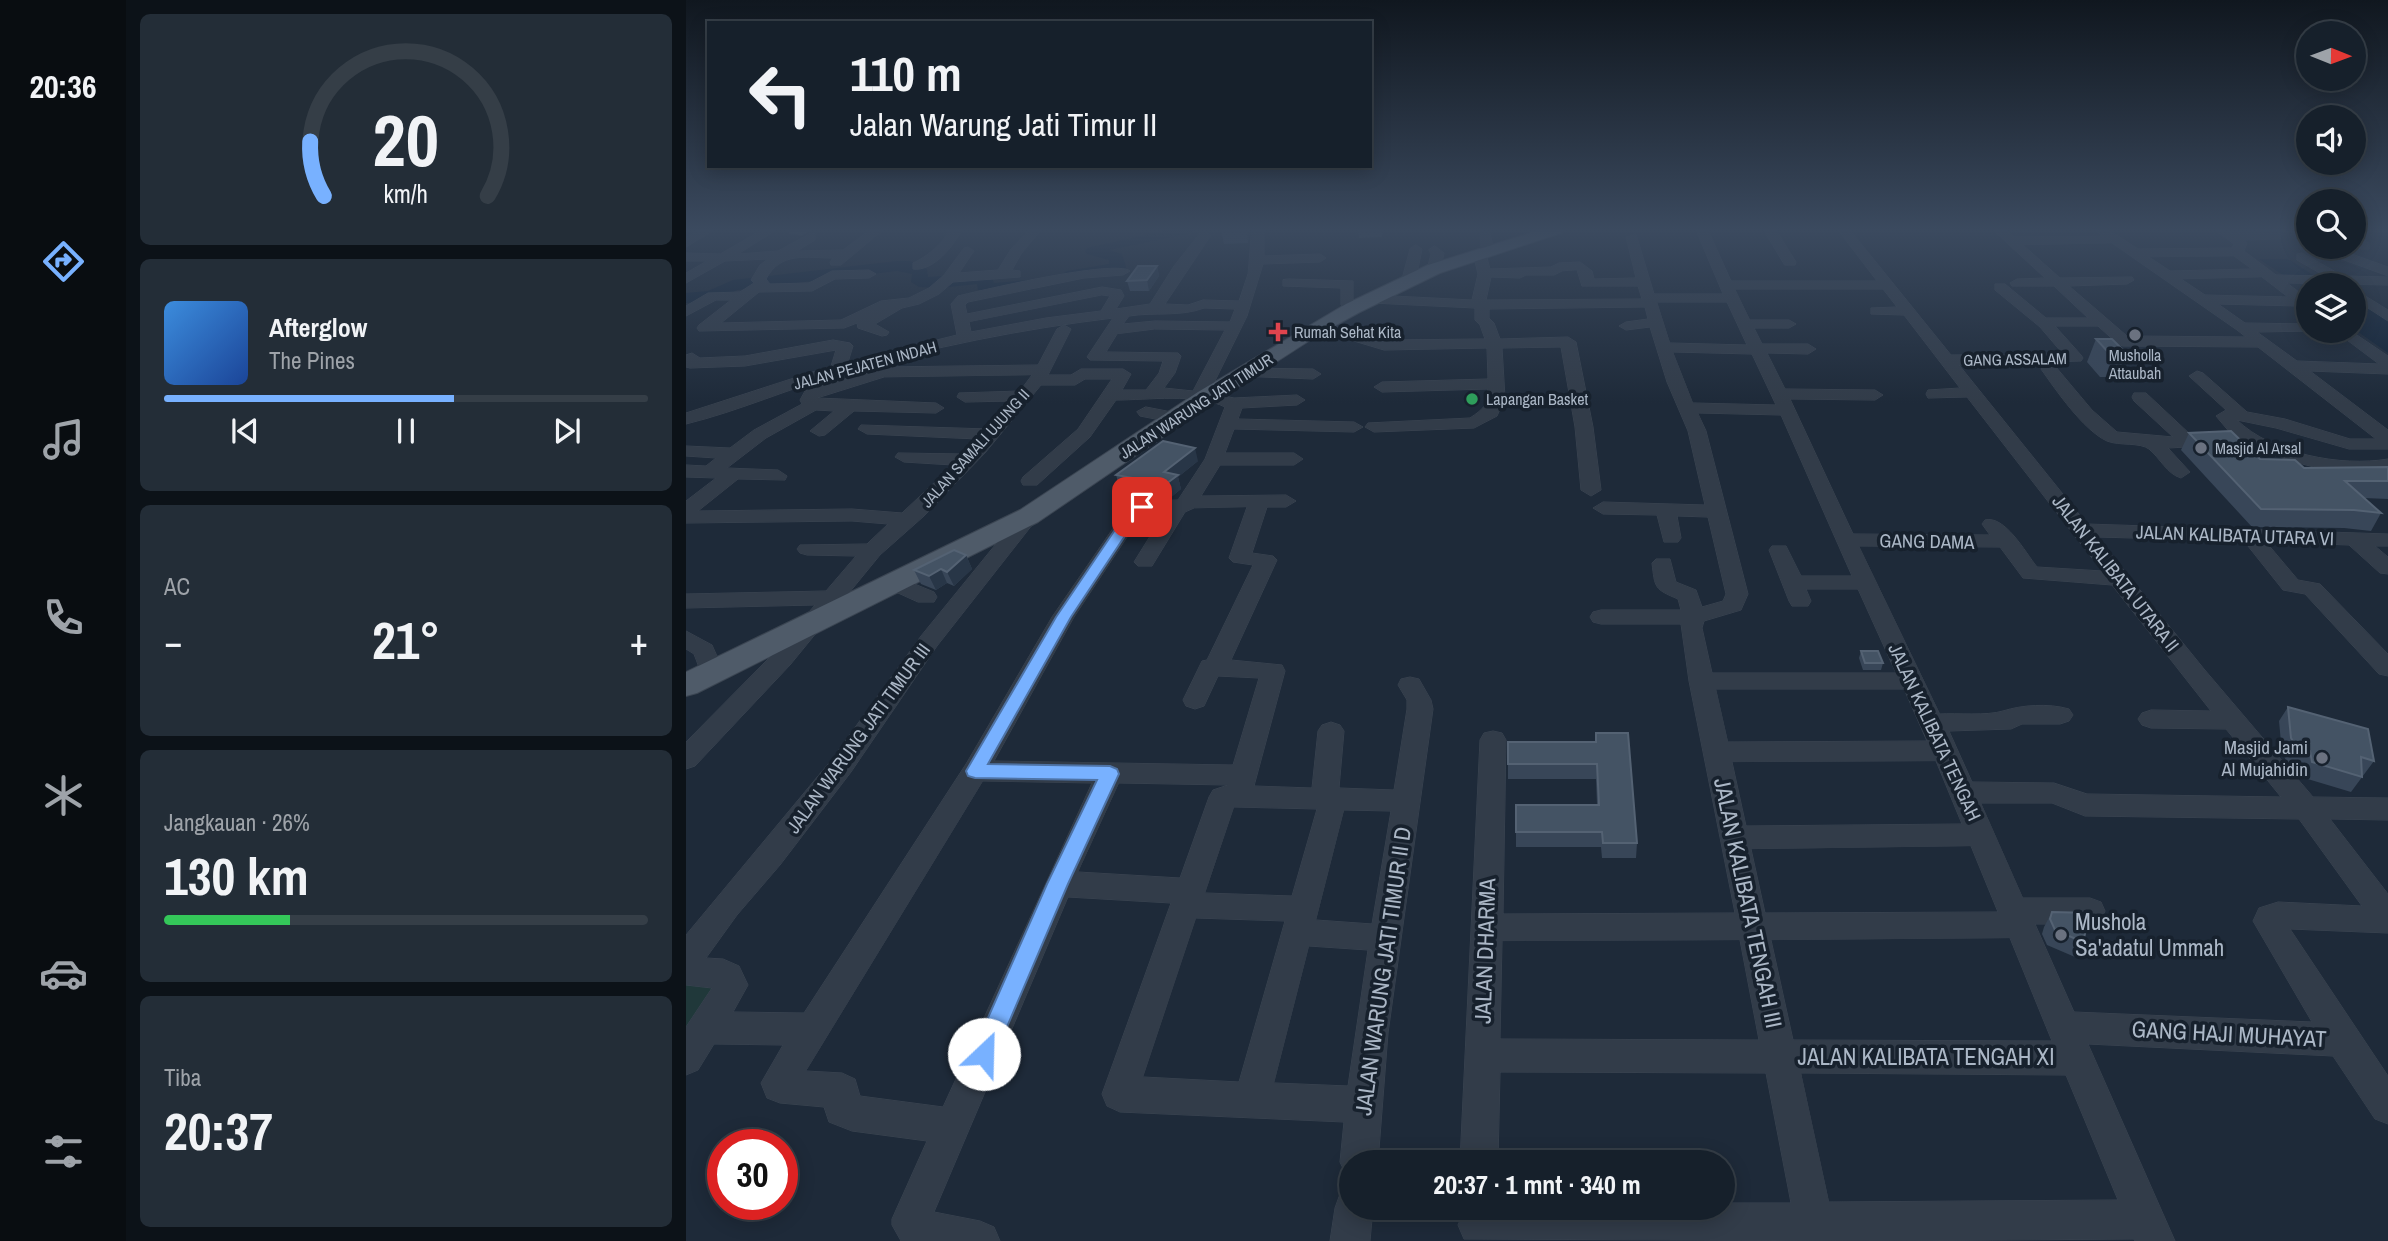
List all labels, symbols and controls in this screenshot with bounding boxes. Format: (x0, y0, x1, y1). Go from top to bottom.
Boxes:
north arrow (2296, 21, 2366, 91)
map controls (2296, 21, 2366, 343)
text: 110 m (850, 40, 962, 106)
icon: left (735, 49, 826, 140)
text: 20:36 (29, 65, 97, 108)
text: 20 (373, 91, 439, 189)
text: Jalan Warung Jati Timur II (850, 103, 1157, 146)
button: sound (2296, 105, 2366, 175)
text: km/h (384, 177, 428, 211)
button: search (2296, 189, 2366, 259)
icon: directions (39, 237, 88, 286)
button: layers (2296, 273, 2366, 343)
text: Afterglow (269, 310, 367, 345)
place label: Rumah Sehat Kita (1294, 321, 1402, 343)
marker: Rumah Sehat Kita (1268, 322, 1288, 342)
marker: Musholla Attaubah (2127, 327, 2143, 343)
street label: JALAN PEJATEN INDAH (791, 335, 939, 395)
place label: Musholla Attaubah (2108, 344, 2162, 384)
text: The Pines (269, 345, 355, 376)
street label: GANG ASSALAM (1963, 347, 2067, 371)
street label: JALAN WARUNG JATI TIMUR (1115, 348, 1277, 464)
street label: JALAN SAMALI UJUNG II (916, 384, 1034, 512)
place label: Lapangan Basket (1486, 388, 1588, 410)
marker: Lapangan Basket (1464, 391, 1480, 407)
icon: previous (226, 412, 264, 450)
icon: pause (387, 412, 425, 450)
icon: next (548, 412, 586, 450)
icon: music (39, 415, 88, 464)
place label: Masjid Al Arsal (2215, 437, 2301, 459)
marker: Masjid Al Arsal (2193, 440, 2209, 456)
pin (1112, 477, 1172, 537)
icon: arrive (1123, 488, 1161, 526)
street label: JALAN KALIBATA UTARA II (2047, 489, 2185, 657)
street label: JALAN KALIBATA UTARA VI (2135, 519, 2335, 551)
street label: GANG DAMA (1879, 527, 1975, 555)
text: AC (164, 571, 190, 602)
icon: phone (39, 593, 88, 642)
text: 21° (372, 605, 440, 675)
text: − (164, 616, 182, 667)
text: + (630, 616, 648, 667)
street label: JALAN WARUNG JATI TIMUR III (780, 638, 936, 838)
street label: JALAN KALIBATA TENGAH (1882, 639, 1988, 825)
place label: Masjid Jami Al Mujahidin (2220, 734, 2308, 782)
marker: Masjid Jami Al Mujahidin (2314, 750, 2330, 766)
icon: climate (39, 771, 88, 820)
street label: JALAN KALIBATA TENGAH III (1707, 775, 1790, 1031)
text: Jangkauan · 26% (164, 807, 310, 838)
street label: JALAN WARUNG JATI TIMUR II D (1347, 825, 1418, 1117)
text: 130 km (164, 841, 309, 911)
street label: JALAN DHARMA (1466, 877, 1503, 1024)
place label: Mushola Sa'adatul Ummah (2075, 906, 2224, 963)
marker: Mushola Sa'adatul Ummah (2053, 927, 2069, 943)
icon: car (39, 949, 88, 998)
street label: GANG HAJI MUHAYAT (2131, 1013, 2328, 1054)
position arrow (947, 1017, 1021, 1091)
street label: JALAN KALIBATA TENGAH XI (1798, 1041, 2054, 1072)
text: Tiba (164, 1062, 201, 1093)
text: 20:37 (164, 1096, 273, 1166)
icon: filters (39, 1127, 88, 1176)
speed limit sign: 30 (707, 1129, 798, 1220)
text: 20:37 · 1 mnt · 340 m (1433, 1167, 1641, 1202)

